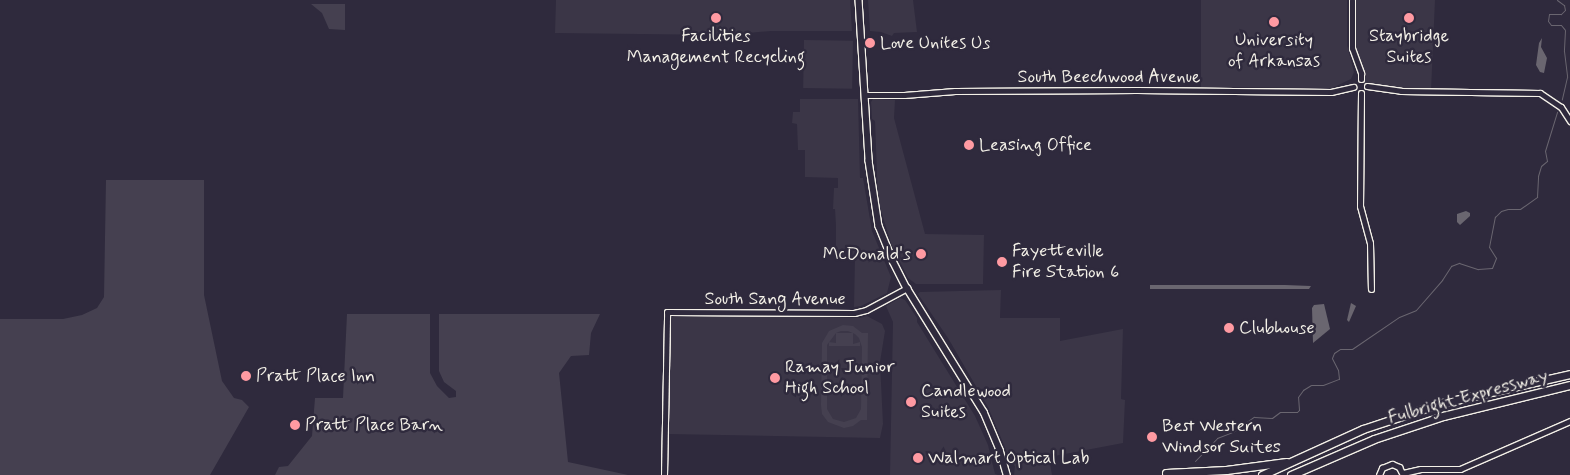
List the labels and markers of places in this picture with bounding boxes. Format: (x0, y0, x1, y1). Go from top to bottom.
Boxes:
marker: Facilities Management Recycling (710, 12, 722, 24)
marker: Staybridge Suites (1403, 12, 1415, 24)
marker: University of Arkansas (1268, 16, 1280, 28)
place label: Facilities Management Recycling (627, 26, 805, 68)
place label: Staybridge Suites (1369, 26, 1449, 68)
place label: University of Arkansas (1224, 30, 1324, 72)
place label: Love Unites Us (880, 32, 990, 54)
marker: Love Unites Us (864, 37, 876, 49)
place label: Leasing Office (979, 134, 1092, 156)
marker: Leasing Office (963, 139, 975, 151)
place label: Fayetteville Fire Station 6 (1012, 241, 1113, 284)
place label: McDonald's (823, 243, 911, 265)
marker: McDonald's (915, 248, 927, 260)
marker: Fayetteville Fire Station 6 (996, 256, 1008, 268)
place label: Clubhouse (1239, 317, 1315, 339)
marker: Clubhouse (1223, 322, 1235, 334)
place label: Ramay Junior High School (785, 357, 893, 399)
place label: Pratt Place Inn (256, 365, 379, 387)
marker: Pratt Place Inn (240, 370, 252, 382)
marker: Ramay Junior High School (769, 372, 781, 384)
place label: Candlewood Suites (921, 381, 1011, 424)
marker: Candlewood Suites (905, 396, 917, 408)
place label: Pratt Place Barn (305, 414, 441, 436)
place label: Best Western Windsor Suites (1162, 416, 1274, 458)
marker: Pratt Place Barn (289, 419, 301, 431)
marker: Best Western Windsor Suites (1146, 431, 1158, 443)
place label: Walmart Optical Lab (928, 447, 1092, 469)
marker: Walmart Optical Lab (912, 452, 924, 464)

